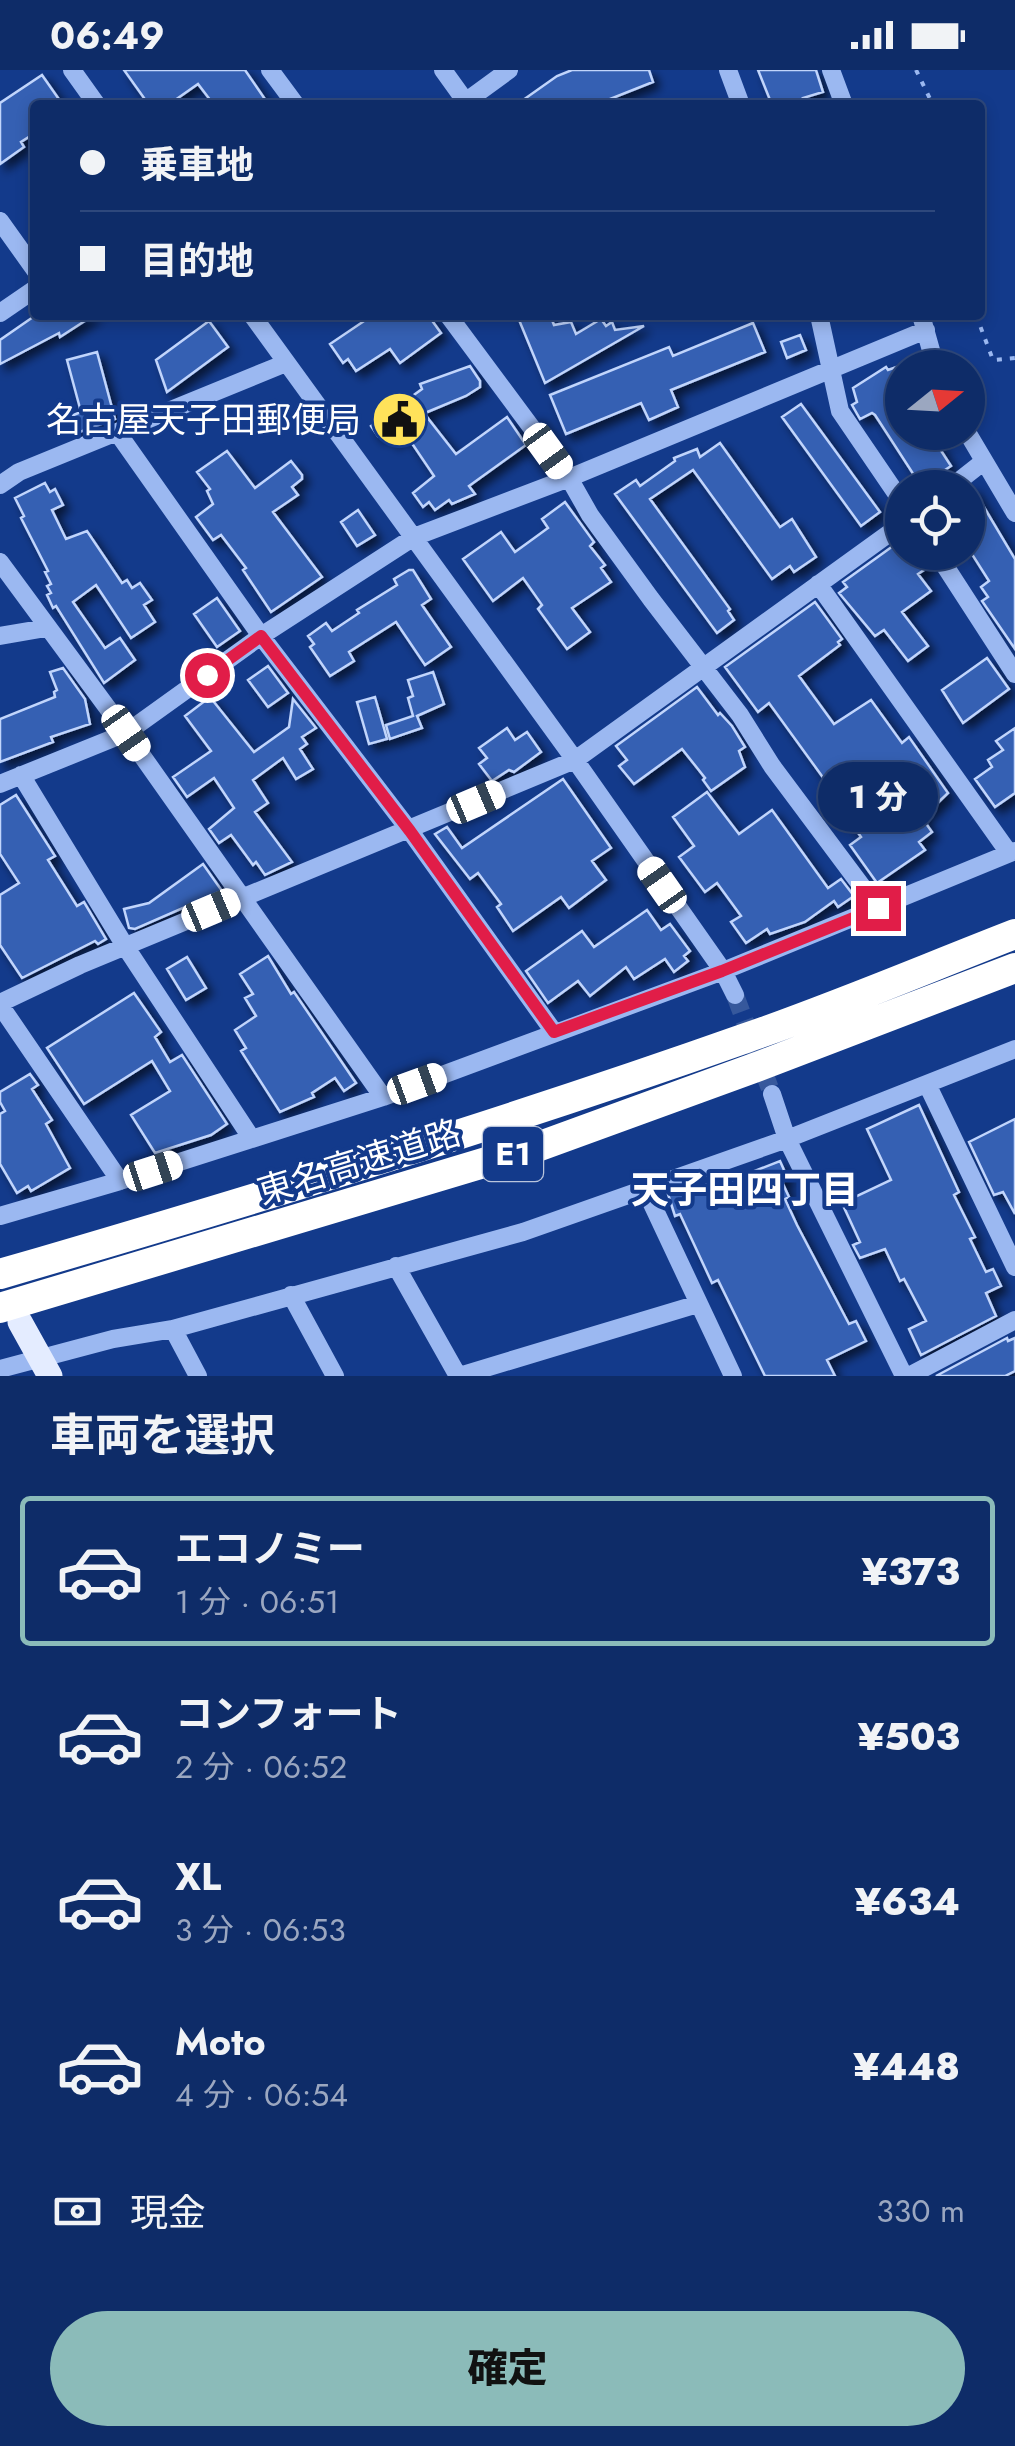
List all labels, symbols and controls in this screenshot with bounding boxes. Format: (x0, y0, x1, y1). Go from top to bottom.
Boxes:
text: 06:49 (50, 8, 165, 63)
text: 乗車地 (140, 137, 254, 192)
text: 目的地 (140, 233, 254, 288)
north arrow (885, 350, 985, 450)
map controls (885, 350, 985, 570)
public building icon: 名古屋天子田郵便局 (370, 390, 430, 450)
place label: 名古屋天子田郵便局 (46, 395, 361, 445)
car (518, 418, 578, 484)
button: locate (885, 470, 985, 570)
route start (185, 653, 230, 698)
car (97, 700, 155, 766)
callout: 1 分 (818, 763, 938, 833)
text: 1 分 (849, 774, 907, 820)
car (443, 776, 509, 828)
car (633, 852, 691, 918)
car (178, 884, 244, 936)
route end (856, 886, 901, 931)
car (384, 1060, 450, 1108)
street label: 東名高速道路 (251, 1107, 467, 1217)
road number: E1 (483, 1127, 543, 1181)
car (120, 1147, 186, 1195)
district label: 天子田四丁目 (631, 1162, 859, 1217)
text: 車両を選択 (50, 1403, 275, 1468)
text: エコノミー (175, 1521, 365, 1576)
icon: car (55, 1526, 145, 1616)
text: ¥373 (862, 1544, 960, 1599)
text: 1 分 · 06:51 (175, 1579, 339, 1625)
text: コンフォート (175, 1686, 402, 1741)
icon: car (55, 1691, 145, 1781)
text: ¥503 (858, 1709, 960, 1764)
text: 2 分 · 06:52 (175, 1744, 347, 1790)
text: XL (175, 1849, 221, 1904)
icon: car (55, 1856, 145, 1946)
text: ¥634 (855, 1874, 960, 1929)
text: 3 分 · 06:53 (175, 1907, 346, 1953)
text: Moto (175, 2014, 266, 2069)
icon: car (55, 2021, 145, 2111)
text: ¥448 (853, 2039, 960, 2094)
text: 4 分 · 06:54 (175, 2072, 348, 2118)
icon: cash (50, 2184, 105, 2239)
text: 現金 (130, 2185, 206, 2240)
text: 330 m (876, 2188, 965, 2234)
button: 確定 (50, 2311, 965, 2426)

